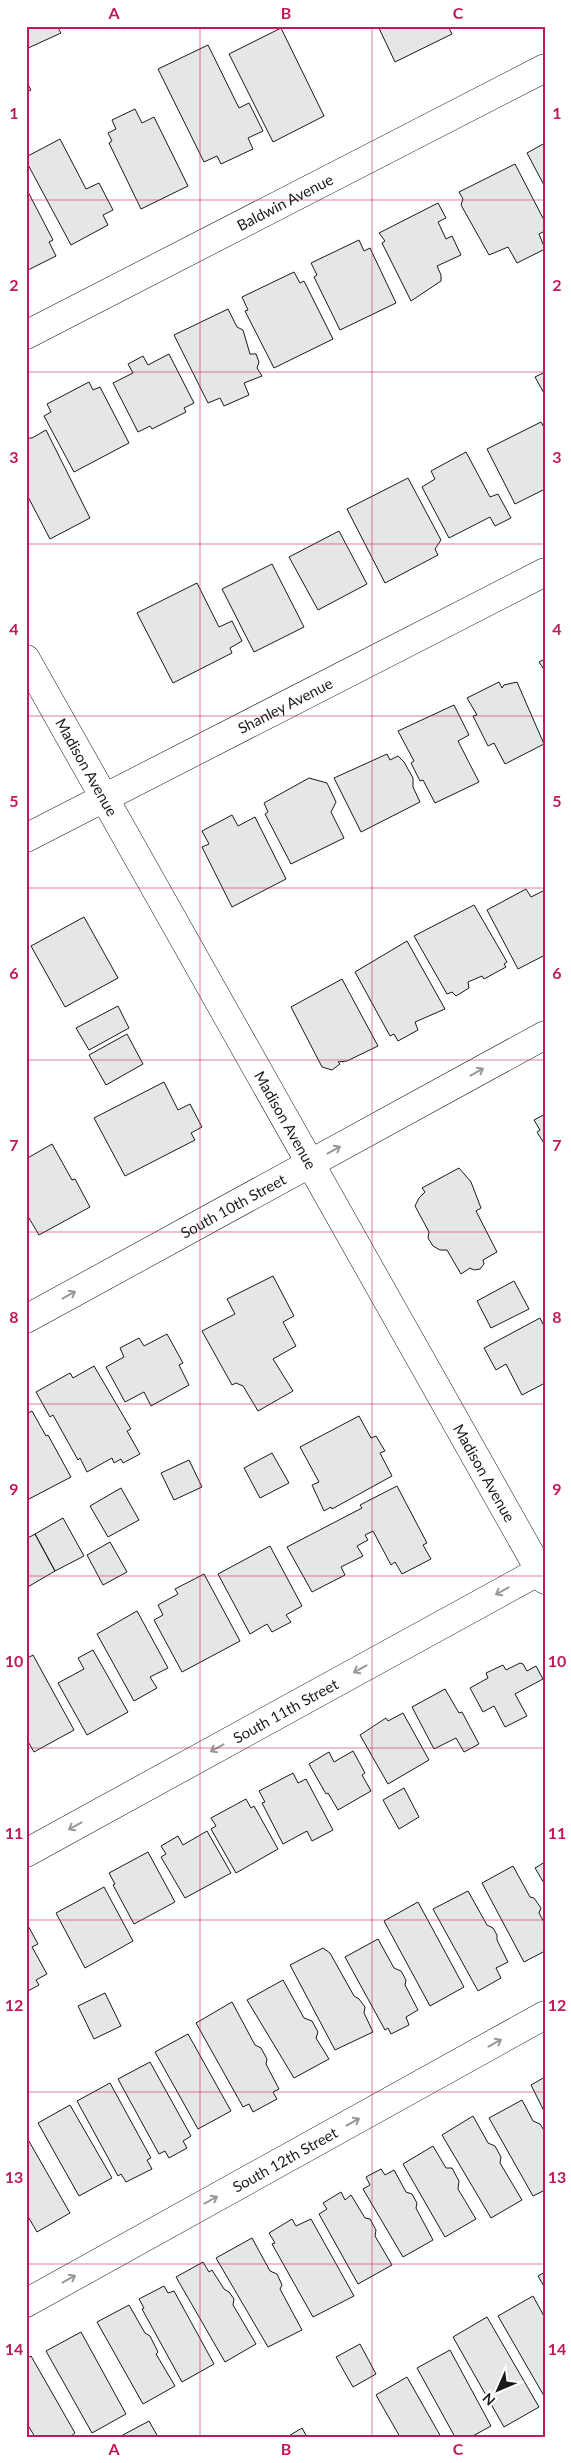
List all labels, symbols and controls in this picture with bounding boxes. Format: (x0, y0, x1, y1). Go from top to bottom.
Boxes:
text: A (107, 3, 120, 22)
text: B (281, 3, 291, 22)
text: C (453, 3, 464, 22)
text: 1 (9, 103, 19, 122)
text: 1 (552, 103, 562, 122)
street label: Baldwin Avenue (234, 170, 336, 234)
text: 2 (9, 275, 19, 294)
text: 2 (552, 275, 562, 294)
text: 3 (9, 447, 19, 466)
text: 3 (552, 447, 562, 466)
text: 4 (9, 619, 19, 638)
text: 4 (552, 619, 562, 638)
street label: Shanley Avenue (235, 674, 335, 737)
street label: Madison Avenue (52, 715, 122, 819)
text: 5 (9, 791, 19, 810)
text: 5 (552, 791, 562, 810)
text: 6 (9, 963, 19, 982)
text: 6 (552, 963, 562, 982)
one-way arrow (469, 1067, 484, 1076)
street label: Madison Avenue (251, 1068, 320, 1172)
text: 7 (9, 1135, 19, 1154)
text: 7 (552, 1135, 562, 1154)
one-way arrow (327, 1145, 342, 1155)
street label: South 10th Street (177, 1169, 289, 1242)
one-way arrow (61, 1290, 76, 1299)
text: 8 (9, 1307, 19, 1326)
text: 8 (552, 1307, 562, 1326)
street label: Madison Avenue (450, 1421, 519, 1525)
text: 9 (9, 1479, 19, 1498)
text: 9 (552, 1479, 562, 1498)
one-way arrow (495, 1587, 510, 1597)
text: 10 (5, 1651, 23, 1670)
text: 10 (548, 1651, 566, 1670)
one-way arrow (353, 1665, 367, 1675)
street label: South 11th Street (230, 1674, 342, 1747)
one-way arrow (210, 1743, 225, 1753)
one-way arrow (67, 1821, 82, 1831)
text: 11 (5, 1823, 23, 1842)
text: 11 (548, 1823, 566, 1842)
text: 12 (5, 1995, 23, 2014)
text: 12 (548, 1995, 566, 2014)
one-way arrow (488, 2038, 503, 2048)
one-way arrow (346, 2116, 360, 2126)
street label: South 12th Street (229, 2123, 341, 2196)
text: 13 (5, 2167, 23, 2186)
text: 13 (548, 2167, 566, 2186)
one-way arrow (203, 2195, 218, 2205)
one-way arrow (61, 2274, 76, 2283)
text: 14 (5, 2339, 23, 2358)
text: 14 (548, 2339, 566, 2358)
north arrow (474, 2366, 524, 2416)
text: N (479, 2390, 498, 2409)
text: A (107, 2439, 120, 2458)
text: B (281, 2439, 291, 2458)
text: C (453, 2439, 464, 2458)

